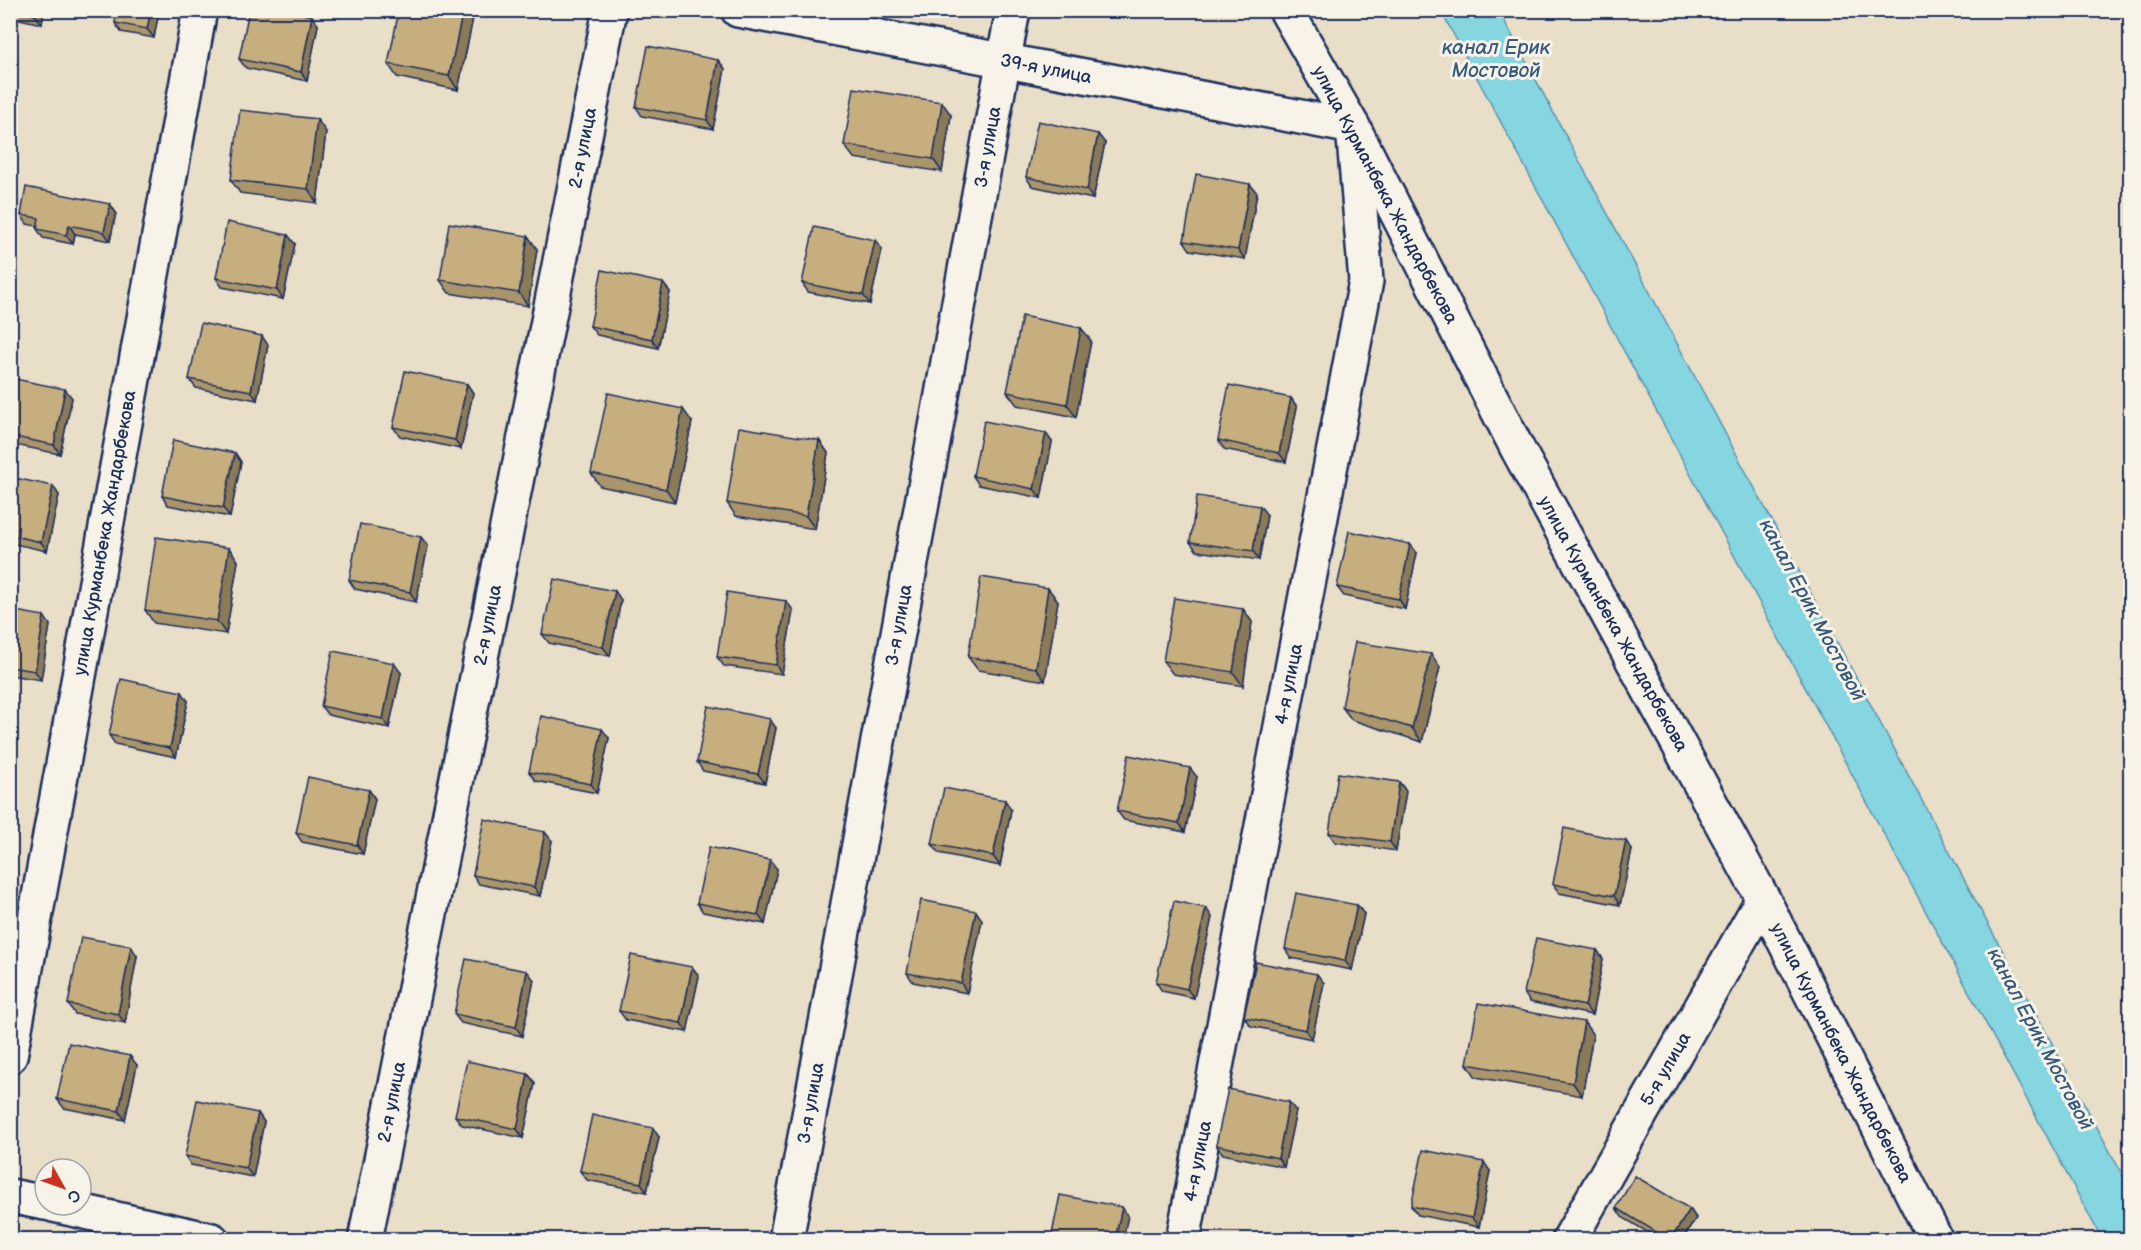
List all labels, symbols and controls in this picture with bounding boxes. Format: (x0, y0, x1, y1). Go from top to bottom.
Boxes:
water label: канал Ерик Мостовой (1442, 36, 1551, 83)
street label: 39-я улица (998, 50, 1094, 88)
street label: улица Курманбека Жандарбекова (1308, 62, 1462, 328)
street label: 3-я улица (971, 104, 1006, 189)
street label: 2-я улица (565, 105, 601, 190)
street label: улица Курманбека Жандарбекова (70, 389, 140, 677)
street label: улица Курманбека Жандарбекова (1534, 493, 1692, 756)
water label: канал Ерик Мостовой (1754, 515, 1871, 706)
street label: 2-я улица (470, 582, 506, 667)
street label: 3-я улица (882, 582, 917, 667)
street label: 4-я улица (1271, 641, 1307, 726)
street label: улица Курманбека Жандарбекова (1766, 919, 1916, 1187)
water label: канал Ерик Мостовой (1982, 944, 2099, 1135)
street label: 5-я улица (1637, 1028, 1696, 1110)
street label: 2-я улица (374, 1059, 410, 1144)
street label: 3-я улица (794, 1060, 829, 1145)
street label: 4-я улица (1180, 1118, 1216, 1203)
north arrow (33, 1157, 93, 1217)
text: С (62, 1185, 84, 1206)

